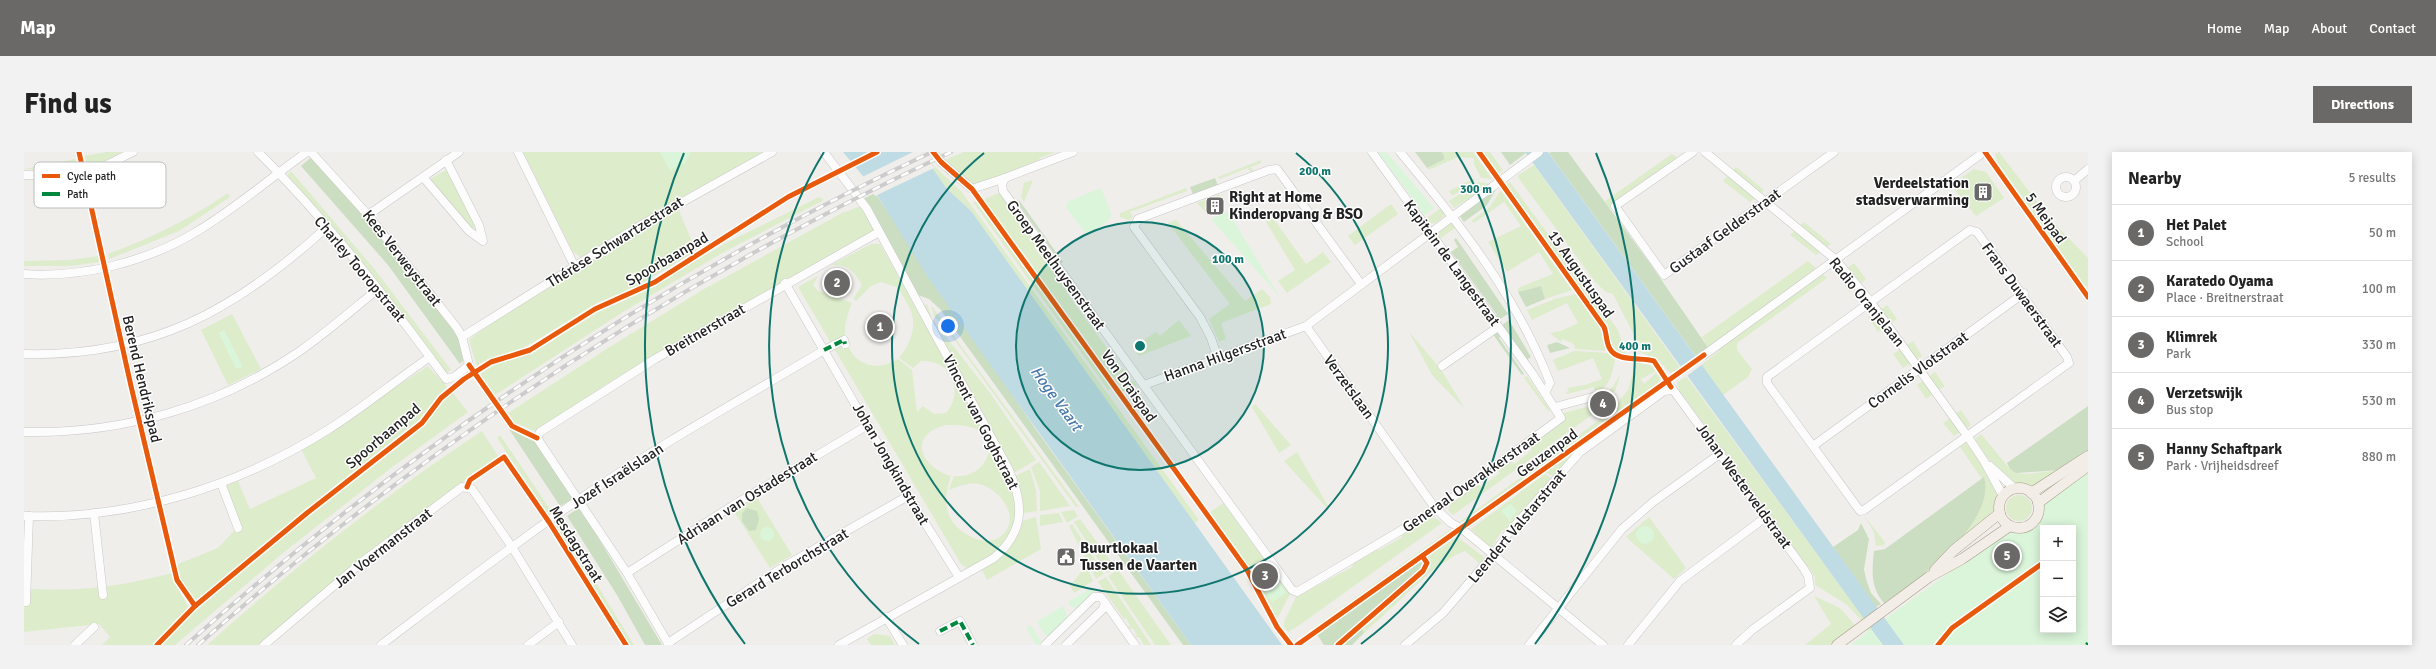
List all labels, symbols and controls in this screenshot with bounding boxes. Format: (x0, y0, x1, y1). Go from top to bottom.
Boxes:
text: Map (20, 16, 56, 40)
text: Home (2207, 20, 2242, 37)
text: Map (2264, 20, 2289, 37)
text: About (2311, 20, 2347, 37)
text: Contact (2369, 20, 2416, 37)
button: Directions (2313, 86, 2412, 123)
text: Find us (24, 87, 112, 121)
legend (34, 162, 166, 208)
text: 200 m (1299, 164, 1331, 179)
text: Nearby (2128, 168, 2181, 189)
text: Cycle path (67, 170, 116, 183)
text: 5 results (2348, 170, 2396, 186)
place label: Verdeelstation stadsverwarming (1856, 174, 1969, 209)
building icon: Verdeelstation stadsverwarming (1972, 181, 1994, 203)
text: 300 m (1460, 182, 1492, 197)
street label: Gustaaf Gelderstraat (1666, 185, 1784, 277)
text: Path (67, 188, 88, 201)
place label: Right at Home Kinderopvang & BSO (1229, 188, 1363, 223)
street label: 5 Meipad (2022, 189, 2070, 247)
street label: Thérèse Schwartzestraat (543, 193, 687, 291)
building icon: Right at Home Kinderopvang & BSO (1204, 195, 1226, 217)
street label: Kapitein de Langestraat (1400, 196, 1504, 330)
street label: Groep Meelhuysenstraat (1003, 197, 1109, 333)
street label: Kees Verweystraat (359, 206, 445, 310)
street label: Charley Tooropstraat (311, 212, 409, 326)
text: Het Palet (2166, 216, 2227, 234)
text: 1 (2137, 225, 2145, 241)
text: 50 m (2369, 225, 2396, 241)
street label: 15 Augustuspad (1544, 227, 1618, 321)
street label: Spoorbaanpad (623, 228, 711, 290)
text: School (2166, 234, 2204, 250)
street label: Frans Duwaerstraat (1978, 239, 2066, 351)
text: 100 m (1212, 252, 1244, 267)
street label: Radio Oranjelaan (1825, 254, 1909, 350)
pin: 2 (824, 268, 850, 298)
text: Karatedo Oyama (2166, 272, 2273, 290)
text: 2 (2137, 281, 2145, 297)
text: 100 m (2362, 281, 2396, 297)
text: Place · Breitnerstraat (2166, 290, 2284, 306)
street label: Breitnerstraat (662, 300, 748, 360)
pin: 1 (867, 312, 893, 342)
street label: Berend Hendrikspad (119, 314, 165, 444)
your location (938, 316, 958, 336)
street label: Hanna Hilgersstraat (1162, 325, 1288, 385)
street label: Cornelis Vlotstraat (1864, 328, 1972, 412)
text: Klimrek (2166, 328, 2217, 346)
text: 3 (2137, 337, 2145, 353)
text: 330 m (2362, 337, 2396, 353)
centre of rings (1133, 339, 1147, 353)
text: 400 m (1619, 339, 1651, 354)
street label: Von Draispad (1098, 346, 1160, 426)
text: Park (2166, 346, 2191, 362)
street label: Vincent van Goghstraat (939, 352, 1023, 492)
street label: Verzetslaan (1320, 352, 1378, 422)
water label: Hoge Vaart (1026, 362, 1088, 437)
text: Verzetswijk (2166, 384, 2243, 402)
pin: 4 (1590, 389, 1616, 419)
text: 4 (2137, 393, 2145, 409)
text: 530 m (2362, 393, 2396, 409)
street label: Spoorbaanpad (342, 399, 424, 473)
street label: Johan Jongkindstraat (849, 400, 933, 528)
text: Bus stop (2166, 402, 2213, 418)
street label: Johan Westerveldstraat (1692, 420, 1796, 552)
street label: Geuzenpad (1513, 425, 1581, 481)
street label: Generaal Overakkerstraat (1399, 428, 1543, 536)
street label: Jozef Israëlslaan (567, 439, 667, 513)
text: Hanny Schaftpark (2166, 440, 2282, 458)
street label: Adriaan van Ostadestraat (674, 448, 820, 548)
text: 5 (2137, 449, 2145, 465)
text: 880 m (2362, 449, 2396, 465)
text: Park · Vrijheidsdreef (2166, 458, 2278, 474)
street label: Leendert Valstarstraat (1464, 465, 1570, 587)
street label: Mesdagstraat (545, 502, 607, 586)
street label: Jan Voermanstraat (330, 504, 436, 592)
street label: Gerard Terborchstraat (723, 524, 851, 612)
map controls (2040, 525, 2076, 633)
button: + (2040, 525, 2076, 561)
place label: Buurtlokaal Tussen de Vaarten (1080, 539, 1197, 574)
pin: 5 (1994, 541, 2020, 571)
public building icon: Buurtlokaal Tussen de Vaarten (1055, 546, 1077, 568)
pin: 3 (1252, 561, 1278, 591)
button: − (2040, 561, 2076, 597)
button: layers (2040, 597, 2076, 633)

